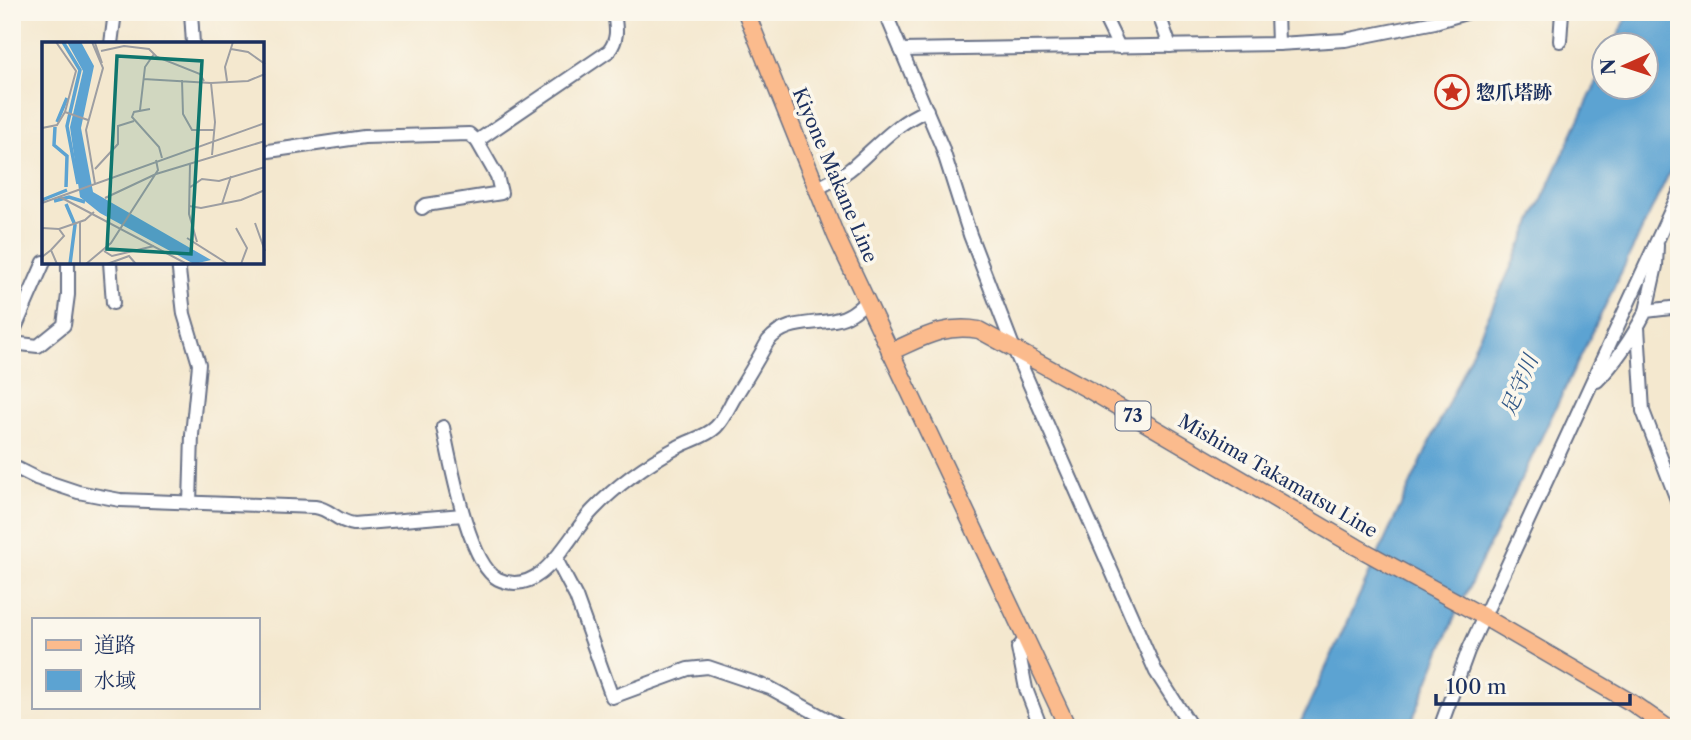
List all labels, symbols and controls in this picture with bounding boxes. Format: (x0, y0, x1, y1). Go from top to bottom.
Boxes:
north arrow (1590, 32, 1660, 102)
inset map (42, 42, 264, 264)
text: N (1597, 58, 1620, 76)
place icon: 惣爪塔跡 (1433, 73, 1471, 111)
place label: 惣爪塔跡 (1476, 81, 1552, 104)
street label: Kiyone Makane Line (788, 84, 882, 266)
water label: 足守川 (1495, 349, 1544, 419)
road number: 73 (1116, 402, 1150, 430)
street label: Mishima Takamatsu Line (1174, 409, 1382, 543)
legend (32, 618, 259, 708)
text: 道路 (94, 632, 136, 657)
scale bar (1436, 663, 1630, 707)
text: 水域 (94, 668, 136, 693)
text: 100 m (1446, 674, 1507, 699)

